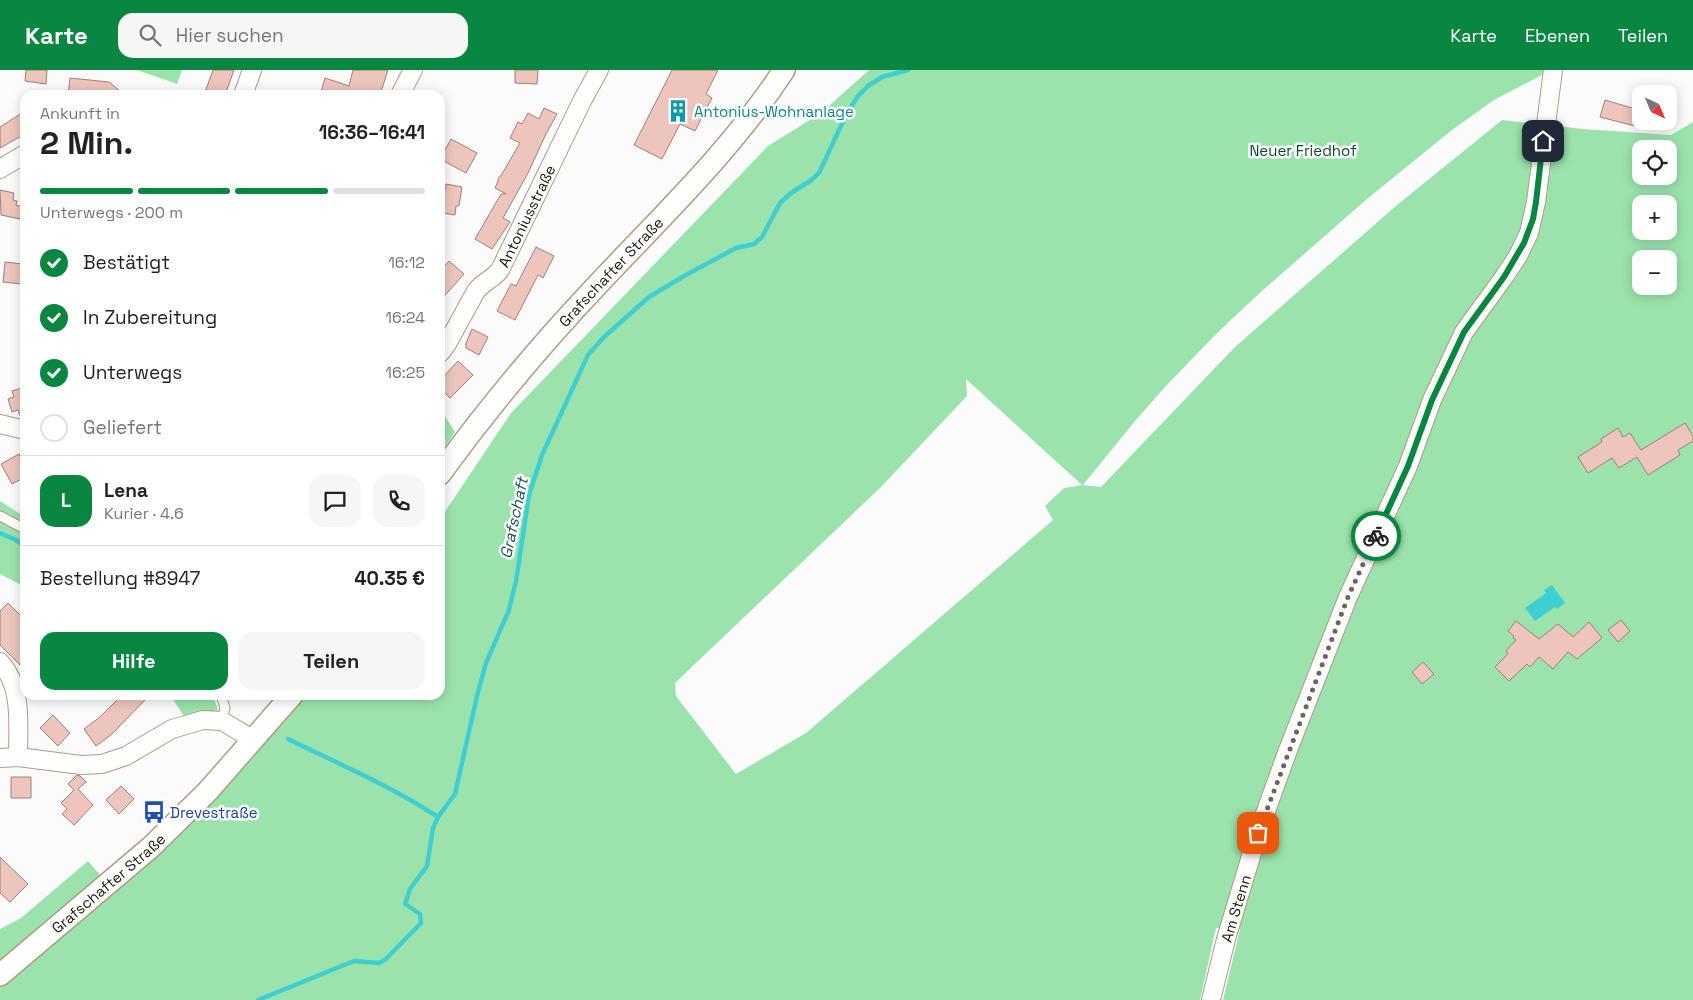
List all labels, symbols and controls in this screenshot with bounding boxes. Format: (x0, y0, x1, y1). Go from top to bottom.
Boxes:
search box (118, 13, 468, 58)
text: Karte (25, 20, 88, 51)
icon: search (136, 21, 164, 49)
text: Hier suchen (176, 23, 284, 48)
text: Karte (1450, 24, 1497, 47)
text: Ebenen (1525, 24, 1590, 47)
text: Teilen (1618, 24, 1668, 47)
north arrow (1632, 85, 1678, 130)
map controls (1632, 85, 1677, 295)
building icon: Antonius-Wohnanlage (665, 98, 691, 124)
place label: Antonius-Wohnanlage (694, 102, 854, 121)
text: Ankunft in (40, 103, 120, 124)
text: 16:36–16:41 (319, 120, 425, 145)
pin (1522, 120, 1564, 162)
text: 2 Min. (40, 123, 133, 163)
icon: home (1529, 127, 1557, 155)
button: locate (1632, 140, 1677, 185)
park label: Neuer Friedhof (1249, 141, 1357, 160)
street label: Antoniusstraße (493, 161, 559, 270)
button: + (1632, 195, 1677, 240)
text: Unterwegs · 200 m (40, 202, 183, 223)
street label: Grafschafter Straße (554, 213, 667, 330)
icon: check (40, 249, 68, 277)
text: Bestätigt (83, 250, 170, 275)
button: − (1632, 250, 1677, 295)
text: 16:12 (388, 252, 425, 273)
icon: check (40, 304, 68, 332)
text: In Zubereitung (83, 305, 217, 330)
text: 16:24 (385, 307, 425, 328)
icon: check (40, 359, 68, 387)
text: Unterwegs (83, 360, 182, 385)
text: 16:25 (385, 362, 425, 383)
text: Geliefert (83, 415, 162, 440)
water label: Grafschaft (495, 474, 533, 561)
button: chat (309, 475, 361, 527)
button: phone (373, 475, 425, 527)
text: Lena (104, 478, 148, 503)
text: L (61, 488, 71, 513)
text: Kurier · 4.6 (104, 503, 184, 524)
courier (1351, 511, 1401, 561)
icon: bike (1362, 522, 1390, 550)
text: Bestellung #8947 (40, 566, 200, 591)
text: 40.35 € (355, 566, 425, 591)
button: Hilfe (40, 632, 228, 690)
button: Teilen (238, 632, 425, 690)
bus stop icon: Drevestraße (141, 799, 167, 825)
place label: Drevestraße (170, 803, 258, 822)
pin (1237, 812, 1279, 854)
icon: bag (1244, 819, 1272, 847)
street label: Grafschafter Straße (47, 829, 169, 937)
street label: Am Stenn (1216, 872, 1254, 944)

